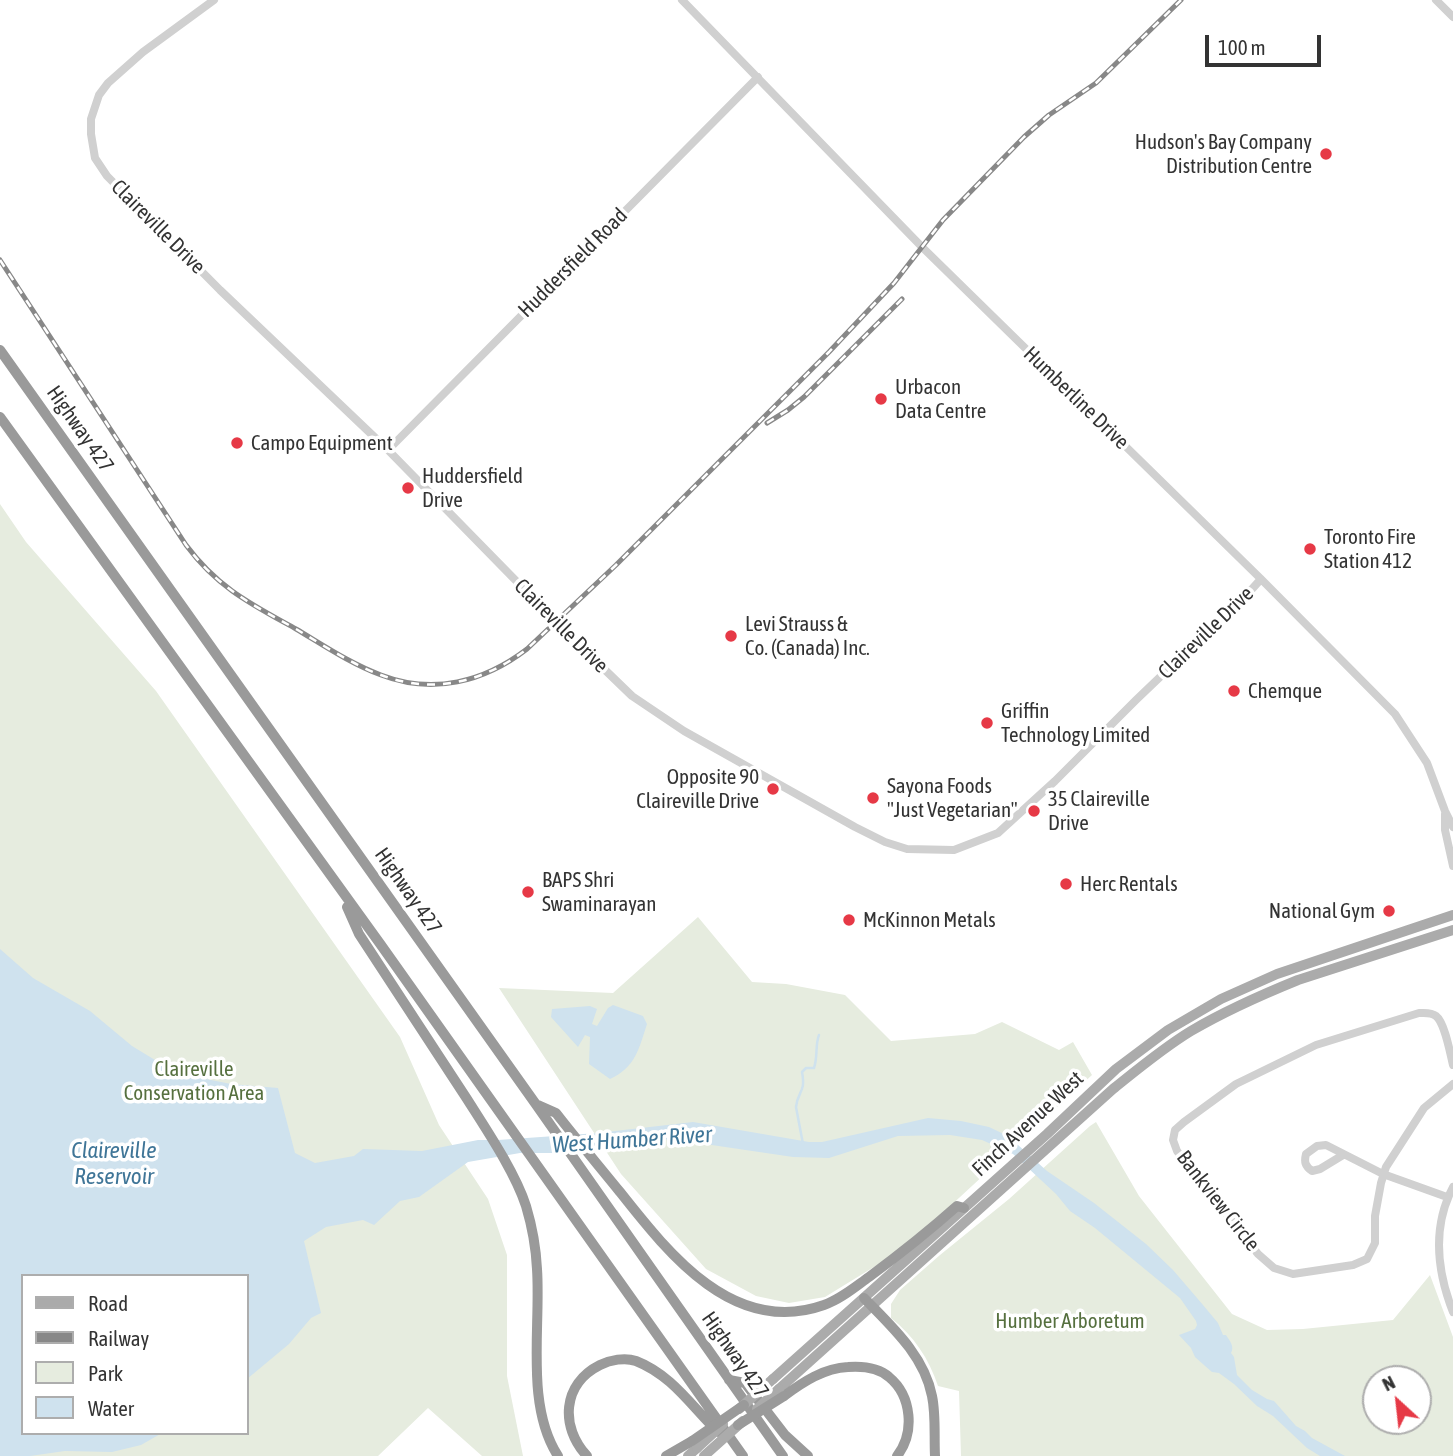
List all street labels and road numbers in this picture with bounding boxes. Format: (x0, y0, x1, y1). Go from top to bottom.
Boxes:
street label: Claireville Drive (106, 175, 210, 279)
street label: Huddersfield Road (513, 203, 633, 323)
street label: Humberline Drive (1018, 341, 1134, 455)
street label: Highway 427 (41, 381, 119, 477)
street label: Claireville Drive (509, 574, 613, 678)
street label: Claireville Drive (1153, 581, 1259, 685)
street label: Highway 427 (369, 843, 447, 939)
street label: Finch Avenue West (967, 1066, 1089, 1182)
street label: Bankview Circle (1171, 1146, 1265, 1256)
street label: Highway 427 (696, 1307, 774, 1403)

